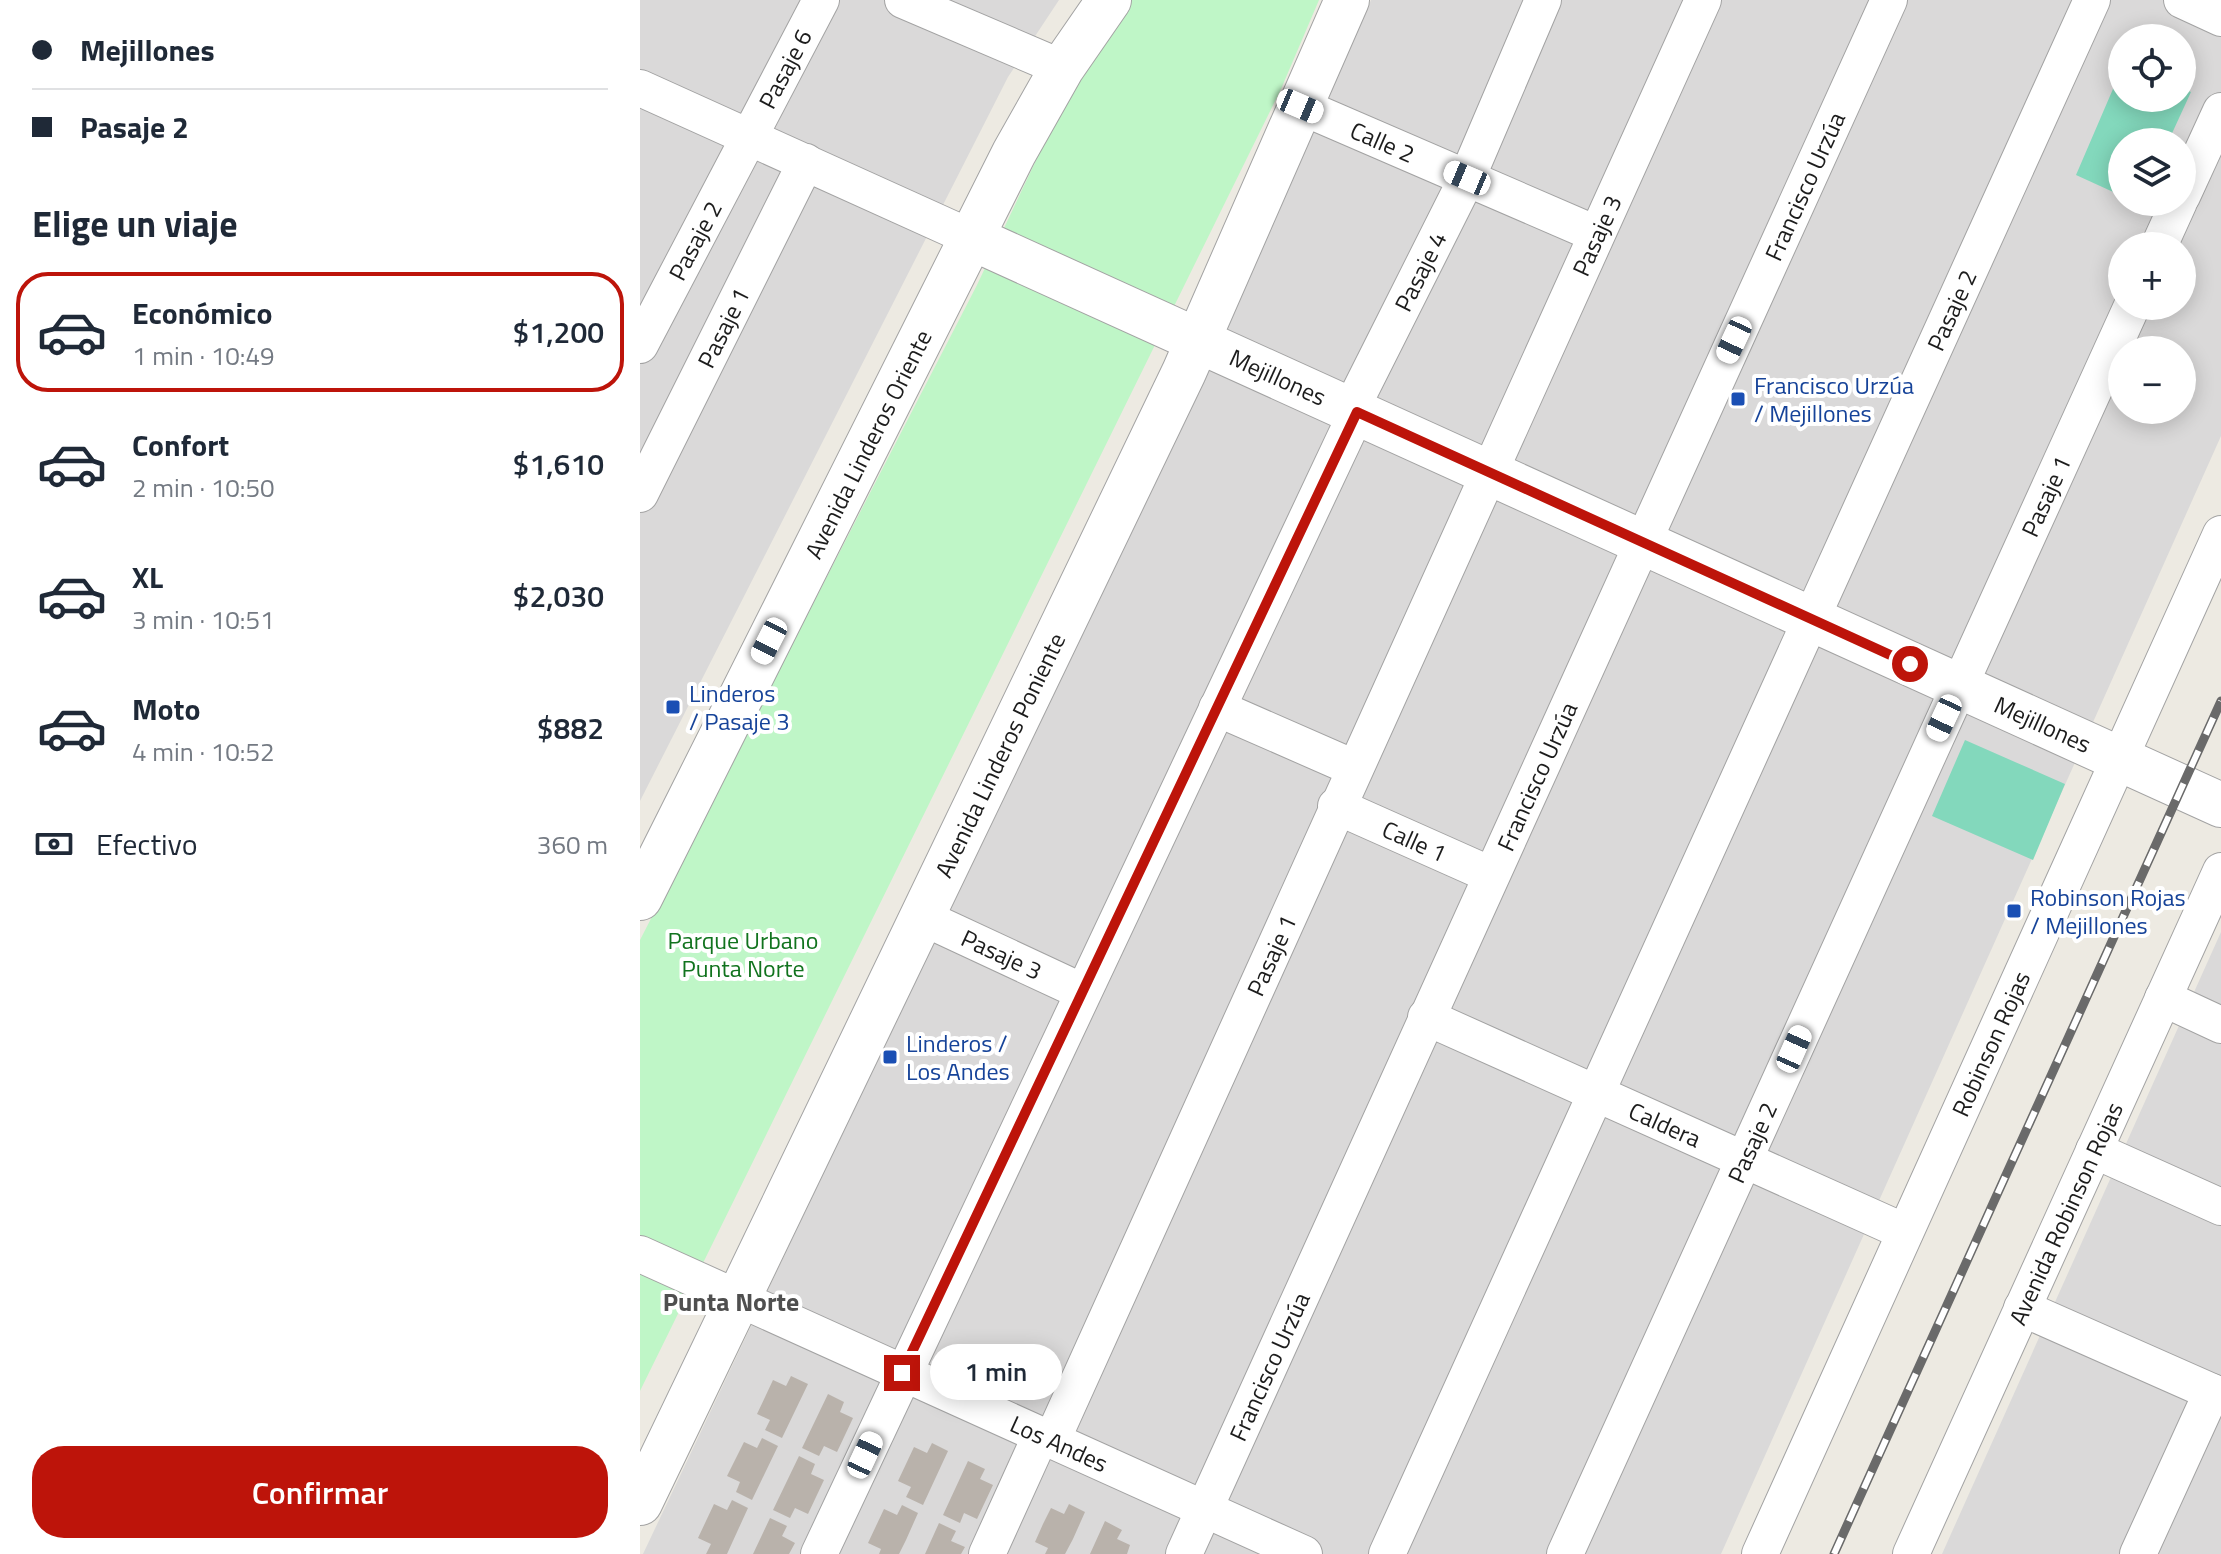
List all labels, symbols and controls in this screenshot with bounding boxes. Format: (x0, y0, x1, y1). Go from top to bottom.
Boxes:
street label: Pasaje 6 (749, 23, 821, 115)
map controls (2108, 24, 2196, 424)
button: locate (2108, 24, 2196, 112)
text: Mejillones (80, 27, 215, 73)
car (1273, 86, 1327, 126)
text: Pasaje 2 (80, 104, 189, 150)
street label: Francisco Urzúa (1755, 106, 1854, 266)
street label: Calle 2 (1345, 112, 1421, 172)
button: layers (2108, 128, 2196, 216)
car (1440, 158, 1494, 198)
street label: Pasaje 3 (1563, 189, 1631, 282)
street label: Pasaje 2 (659, 194, 731, 287)
text: Elige un viaje (32, 196, 238, 251)
street label: Pasaje 4 (1385, 225, 1455, 318)
button: + (2108, 232, 2196, 320)
street label: Pasaje 2 (1917, 264, 1985, 356)
street label: Pasaje 1 (688, 281, 758, 374)
text: Económico (132, 290, 272, 336)
icon: car (36, 296, 108, 368)
text: $1,200 (513, 309, 604, 355)
car (1713, 313, 1755, 367)
street label: Avenida Linderos Oriente (795, 323, 941, 565)
text: 1 min · 10:49 (132, 336, 275, 375)
button: − (2108, 336, 2196, 424)
street label: Mejillones (1224, 339, 1332, 415)
place label: Francisco Urzúa / Mejillones (1754, 367, 1914, 431)
marker: Francisco Urzúa / Mejillones (1729, 390, 1747, 408)
text: Confort (132, 422, 229, 468)
icon: car (36, 428, 108, 500)
text: $1,610 (513, 441, 604, 487)
street label: Pasaje 1 (2012, 450, 2080, 542)
text: 2 min · 10:50 (132, 468, 275, 507)
text: XL (132, 554, 163, 600)
icon: car (36, 560, 108, 632)
text: $2,030 (513, 573, 604, 619)
text: 3 min · 10:51 (132, 600, 275, 639)
car (747, 614, 791, 668)
street label: Avenida Linderos Poniente (926, 627, 1074, 883)
route start (1892, 646, 1928, 682)
place label: Linderos / Pasaje 3 (689, 675, 790, 739)
text: Moto (132, 686, 200, 732)
street label: Mejillones (1989, 687, 2097, 762)
car (1923, 691, 1965, 745)
icon: car (36, 692, 108, 764)
street label: Francisco Urzúa (1487, 696, 1586, 857)
marker: Linderos / Pasaje 3 (664, 698, 682, 716)
text: $882 (537, 705, 604, 751)
text: 4 min · 10:52 (132, 732, 275, 771)
street label: Calle 1 (1377, 811, 1453, 871)
text: Efectivo (96, 821, 198, 867)
icon: cash (32, 822, 76, 866)
text: 360 m (537, 825, 608, 864)
place label: Robinson Rojas / Mejillones (2030, 879, 2186, 943)
marker: Robinson Rojas / Mejillones (2005, 902, 2023, 920)
street label: Pasaje 1 (1237, 909, 1305, 1002)
street label: Pasaje 3 (955, 920, 1048, 989)
park label: Parque Urbano Punta Norte (668, 922, 818, 986)
street label: Robinson Rojas (1942, 965, 2039, 1122)
car (1773, 1022, 1815, 1076)
place label: Linderos / Los Andes (906, 1025, 1010, 1089)
marker: Linderos / Los Andes (881, 1048, 899, 1066)
street label: Caldera (1623, 1092, 1707, 1156)
street label: Pasaje 2 (1718, 1096, 1786, 1189)
street label: Avenida Robinson Rojas (1999, 1096, 2132, 1331)
district label: Punta Norte (663, 1282, 799, 1321)
street label: Francisco Urzúa (1220, 1286, 1319, 1447)
callout: 1 min (930, 1345, 1062, 1401)
text: 1 min (965, 1352, 1027, 1391)
route end (884, 1355, 920, 1391)
street label: Los Andes (1005, 1406, 1114, 1481)
car (844, 1428, 886, 1482)
button: Confirmar (32, 1446, 608, 1538)

